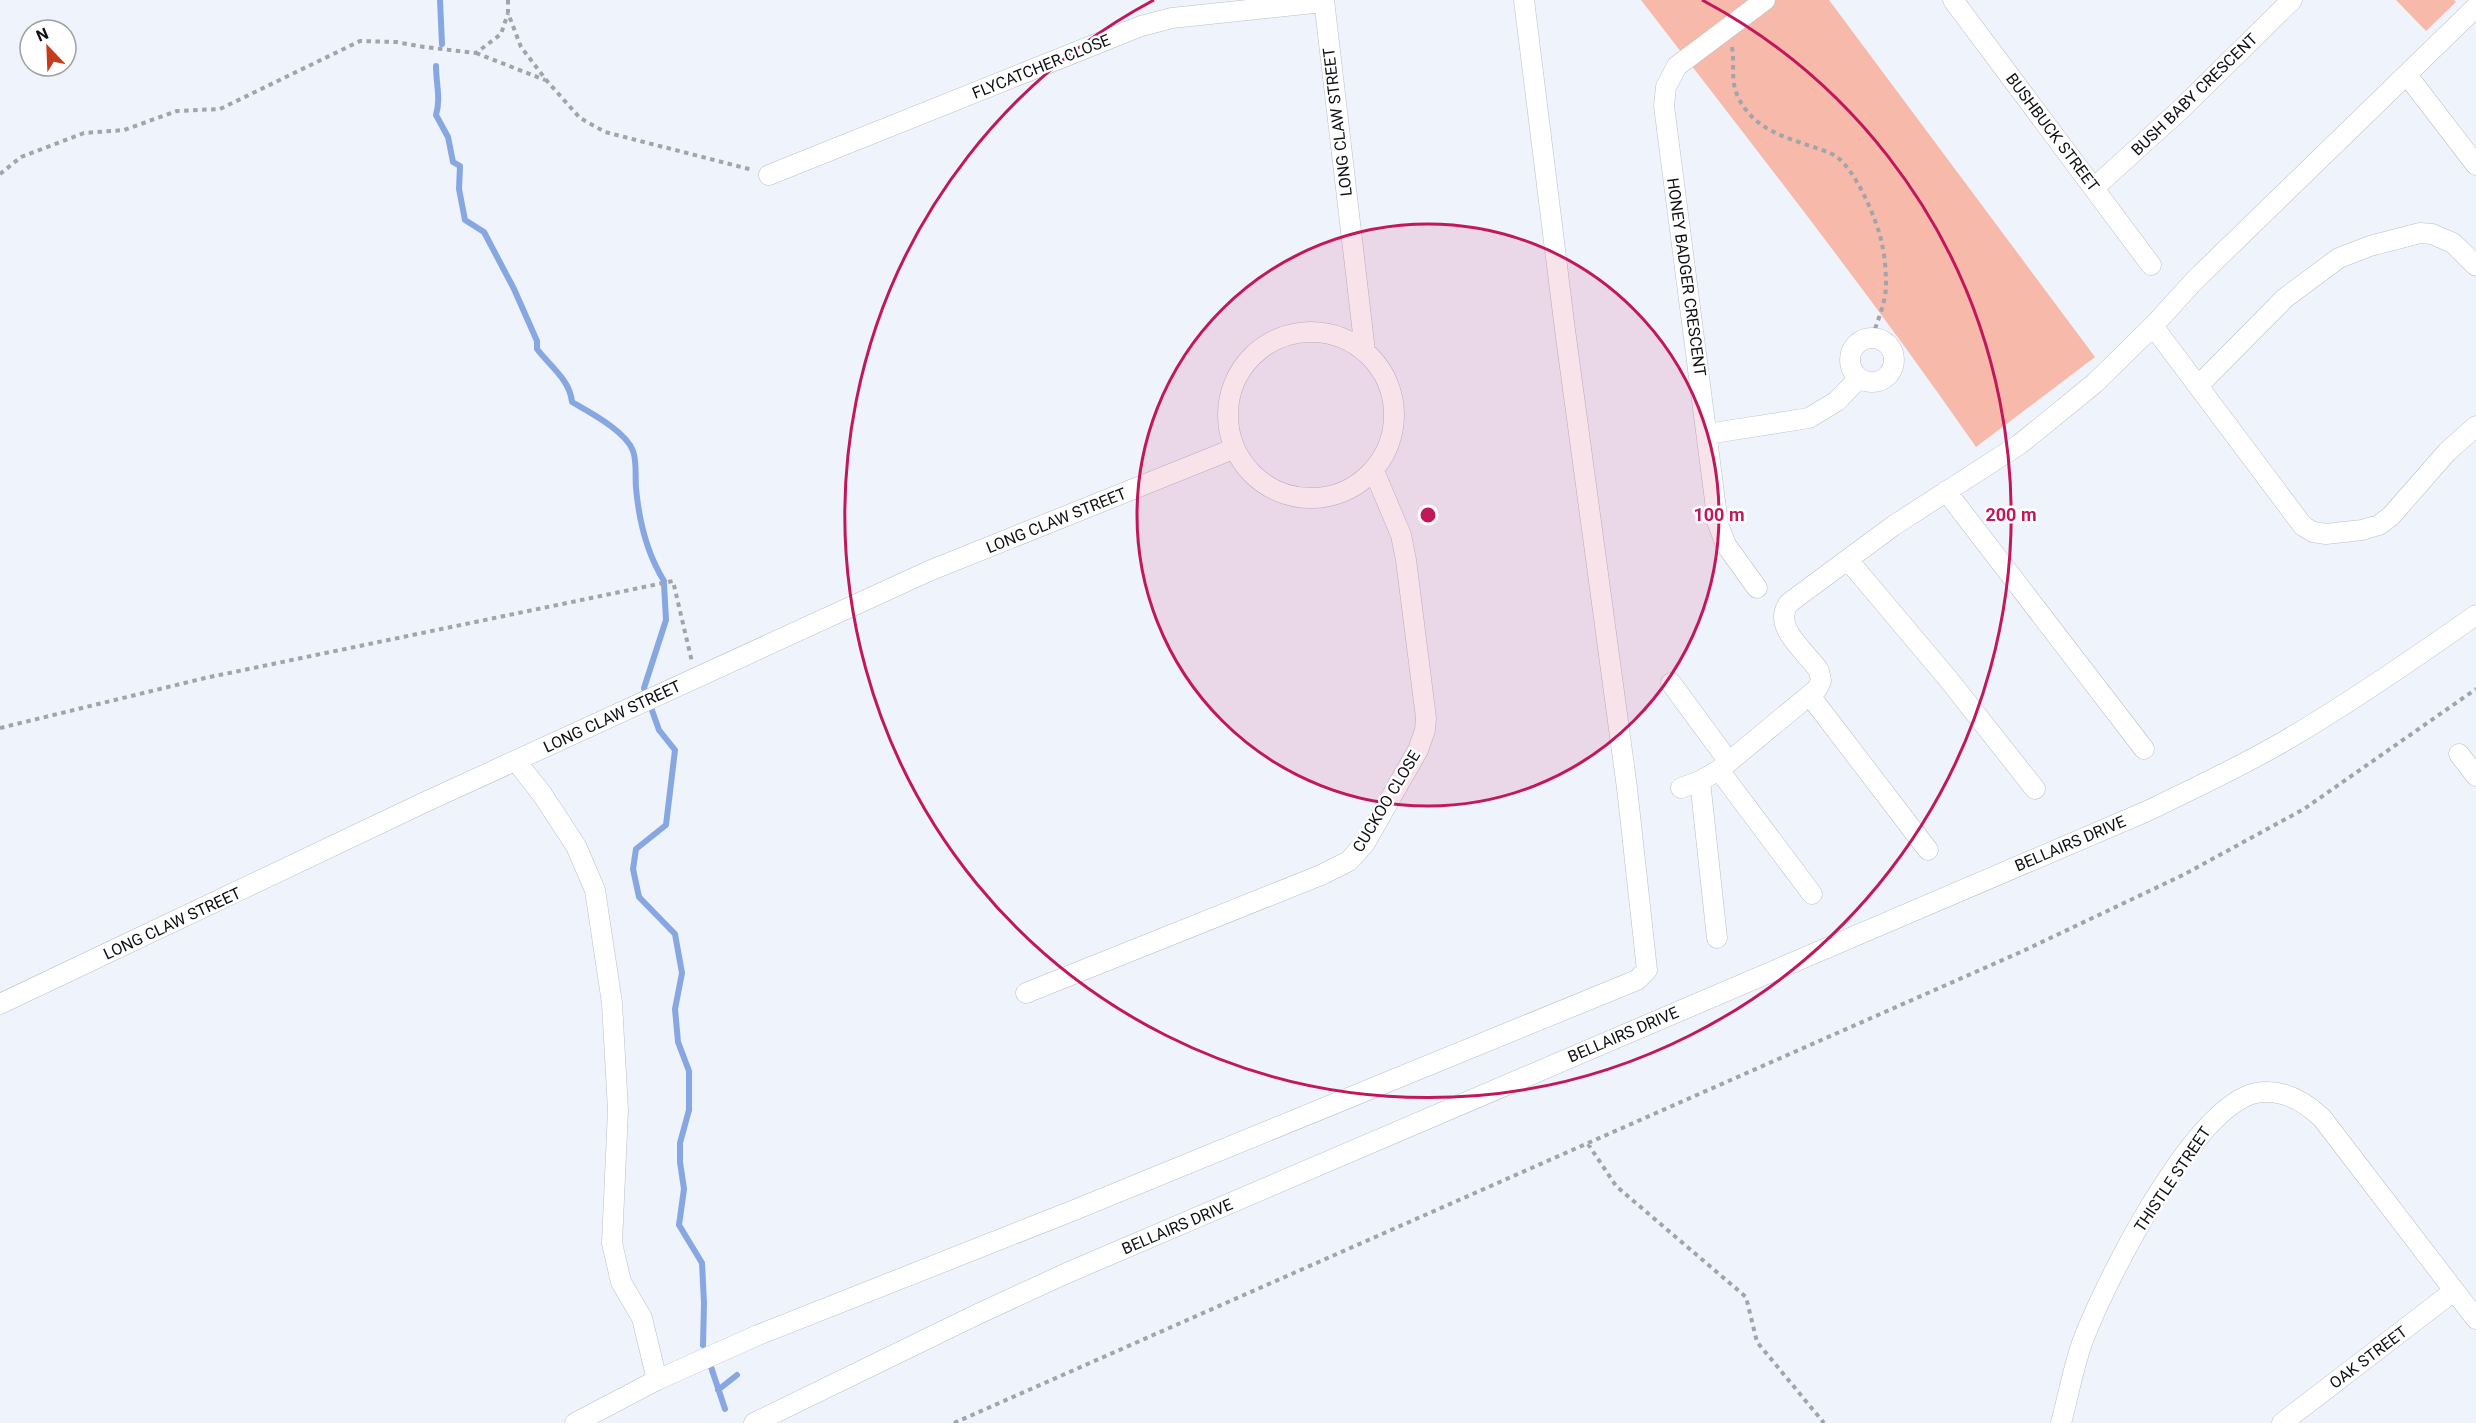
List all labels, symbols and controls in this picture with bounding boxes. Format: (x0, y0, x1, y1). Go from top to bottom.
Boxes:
north arrow (18, 18, 78, 78)
text: N (33, 24, 51, 46)
street label: BUSH BABY CRESCENT (2127, 29, 2262, 159)
street label: FLYCATCHER CLOSE (969, 30, 1113, 103)
street label: LONG CLAW STREET (1319, 46, 1356, 197)
street label: BUSHBUCK STREET (2002, 70, 2103, 195)
street label: HONEY BADGER CRESCENT (1663, 177, 1710, 378)
street label: LONG CLAW STREET (983, 483, 1129, 557)
text: 100 m (1693, 504, 1745, 525)
text: 200 m (1985, 504, 2037, 525)
centre of rings (1418, 505, 1438, 525)
street label: LONG CLAW STREET (540, 676, 684, 757)
street label: CUCKOO CLOSE (1349, 747, 1424, 855)
street label: BELLAIRS DRIVE (2012, 812, 2128, 875)
street label: LONG CLAW STREET (100, 883, 244, 964)
street label: BELLAIRS DRIVE (1565, 1003, 1681, 1066)
street label: THISTLE STREET (2130, 1123, 2215, 1236)
street label: BELLAIRS DRIVE (1119, 1195, 1235, 1258)
street label: OAK STREET (2326, 1322, 2411, 1393)

